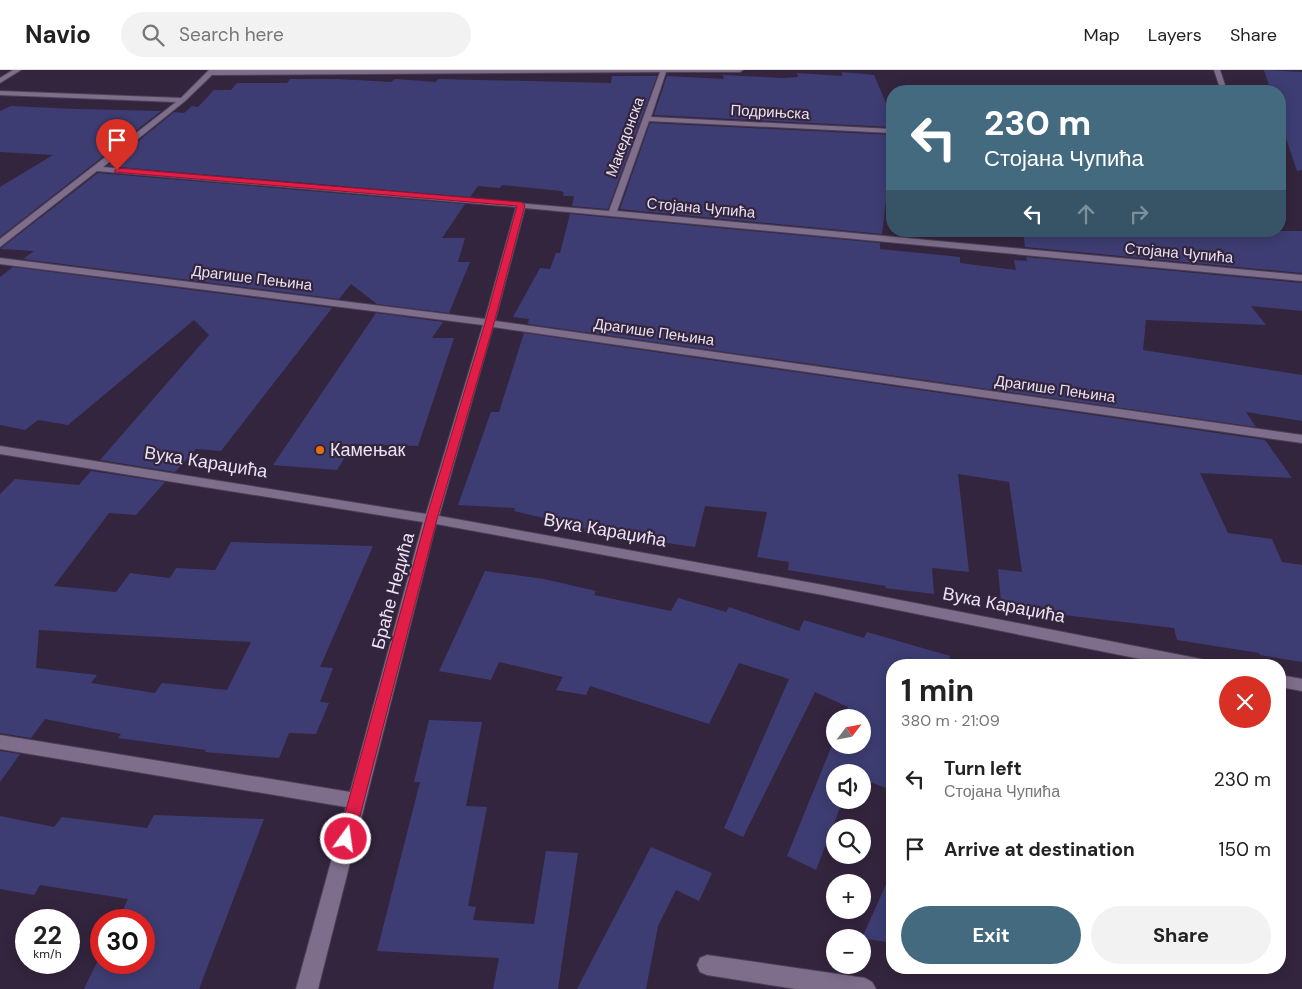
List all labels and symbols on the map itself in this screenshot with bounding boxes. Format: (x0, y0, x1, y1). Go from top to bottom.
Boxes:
street label: Македонска (601, 94, 649, 180)
street label: Подрињска (730, 100, 811, 124)
pin (96, 119, 138, 170)
street label: Стојана Чупића (646, 193, 757, 223)
street label: Стојана Чупића (1124, 238, 1235, 268)
street label: Драгише Пењина (191, 261, 314, 295)
street label: Драгише Пењина (593, 314, 716, 350)
street label: Драгише Пењина (994, 371, 1117, 407)
place label: Камењак (330, 438, 406, 462)
street label: Вука Караџића (143, 440, 270, 484)
marker: Камењак (314, 444, 326, 456)
street label: Вука Караџића (542, 507, 669, 553)
street label: Браће Недића (366, 529, 420, 652)
street label: Вука Караџића (941, 581, 1068, 629)
north arrow (826, 709, 871, 754)
position arrow (319, 812, 371, 864)
speed limit sign: 30 (90, 909, 155, 974)

